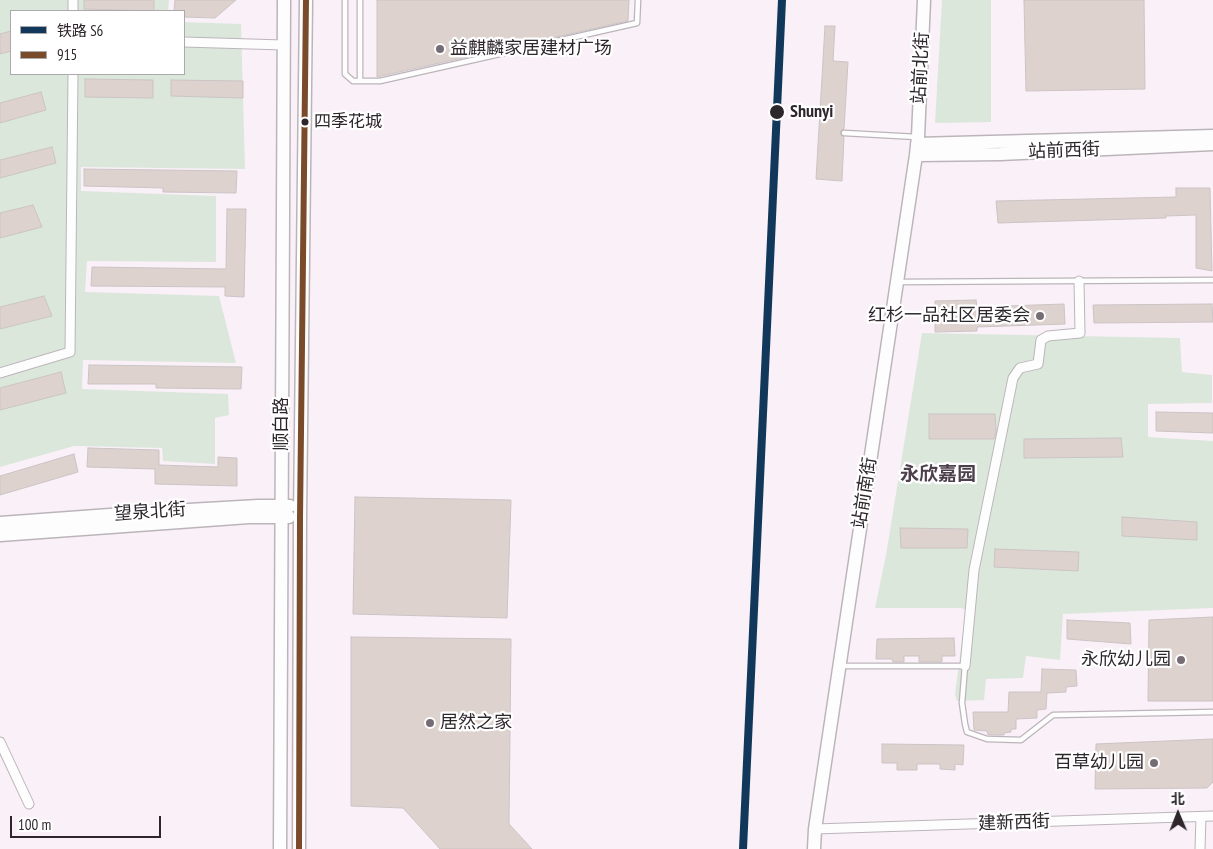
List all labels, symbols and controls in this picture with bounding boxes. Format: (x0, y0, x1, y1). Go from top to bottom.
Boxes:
legend (10, 10, 185, 75)
text: 铁路 S6 (57, 21, 103, 40)
street label: 站前北街 (908, 31, 934, 105)
place label: 益麒麟家居建材广场 (450, 38, 612, 60)
marker: 益麒麟家居建材广场 (434, 43, 446, 55)
text: 915 (57, 45, 77, 64)
place label: Shunyi (790, 101, 833, 123)
marker: Shunyi (768, 103, 786, 121)
place label: 四季花城 (314, 112, 382, 132)
marker: 四季花城 (300, 117, 310, 127)
street label: 站前西街 (1028, 139, 1100, 163)
place label: 红杉一品社区居委会 (868, 305, 1030, 327)
marker: 红杉一品社区居委会 (1034, 310, 1046, 322)
street label: 顺白路 (271, 397, 293, 451)
street label: 站前南街 (849, 456, 881, 530)
district label: 永欣嘉园 (900, 464, 976, 486)
street label: 望泉北街 (113, 499, 187, 525)
place label: 永欣幼儿园 (1081, 649, 1171, 671)
marker: 永欣幼儿园 (1175, 654, 1187, 666)
place label: 居然之家 (440, 712, 512, 734)
marker: 居然之家 (424, 717, 436, 729)
place label: 百草幼儿园 (1054, 752, 1144, 774)
marker: 百草幼儿园 (1148, 757, 1160, 769)
north arrow (1153, 789, 1203, 839)
text: 北 (1171, 790, 1185, 808)
scale bar (12, 806, 164, 838)
street label: 建新西街 (978, 811, 1050, 835)
text: 100 m (18, 815, 51, 834)

